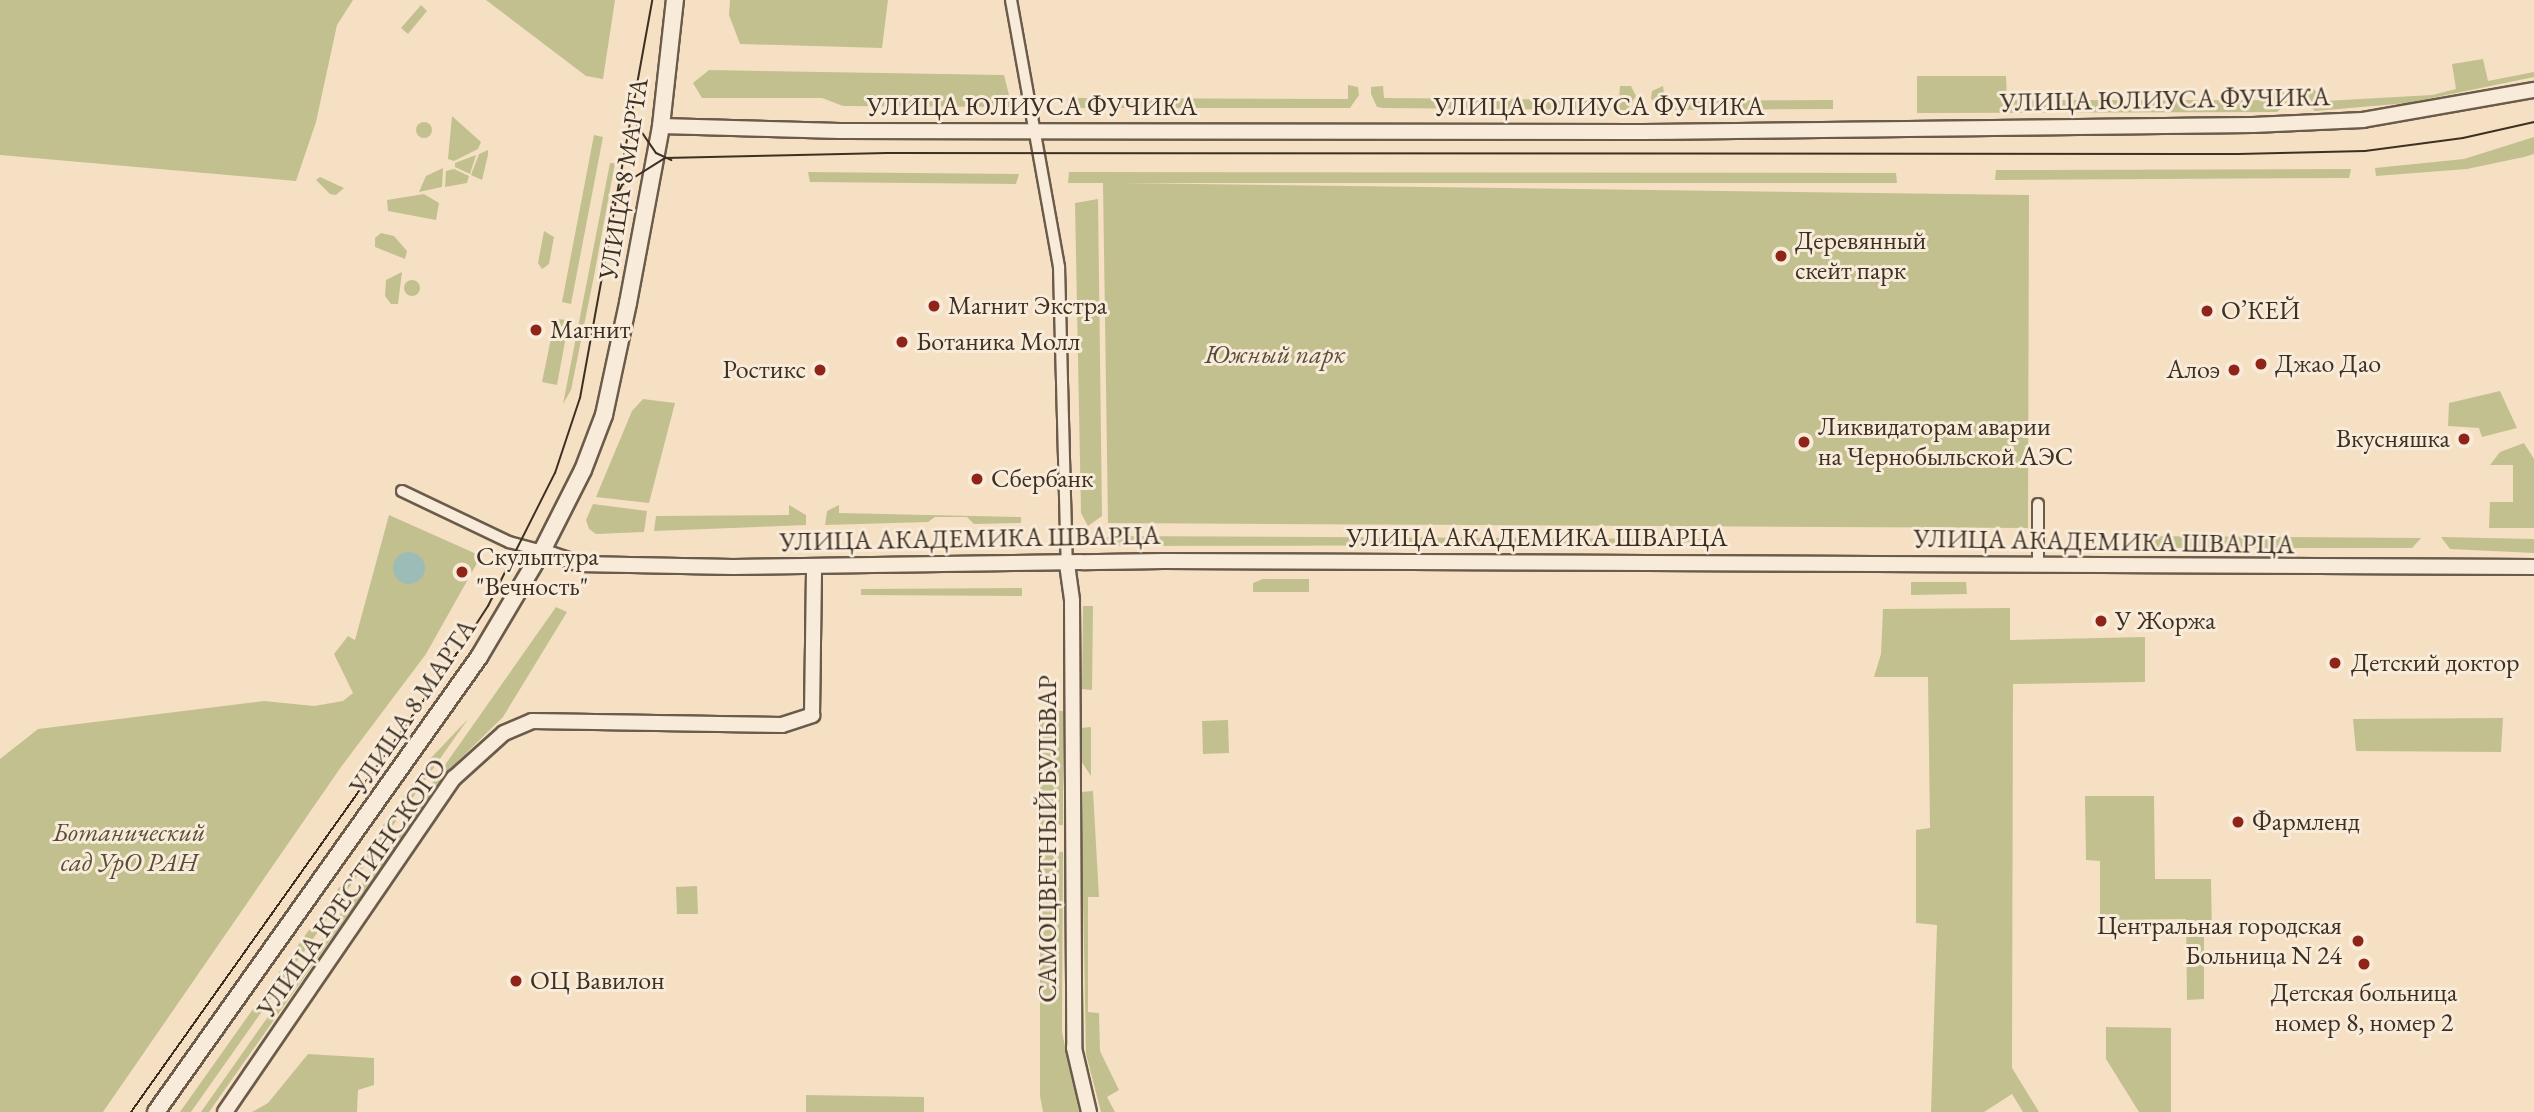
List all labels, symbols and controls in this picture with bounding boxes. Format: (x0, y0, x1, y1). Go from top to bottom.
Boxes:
street label: УЛИЦА 8 МАРТА (593, 76, 655, 282)
street label: УЛИЦА ЮЛИУСА ФУЧИКА (2000, 82, 2330, 118)
street label: УЛИЦА ЮЛИУСА ФУЧИКА (867, 91, 1197, 123)
street label: УЛИЦА ЮЛИУСА ФУЧИКА (1434, 91, 1764, 123)
place label: Деревянный скейт парк (1795, 225, 1926, 286)
marker: Деревянный скейт парк (1773, 248, 1789, 264)
place label: Магнит Экстра (948, 290, 1107, 322)
place label: О’КЕЙ (2221, 295, 2300, 327)
marker: Магнит Экстра (926, 298, 942, 314)
marker: О’КЕЙ (2199, 303, 2215, 319)
place label: Магнит (550, 314, 630, 346)
marker: Магнит (528, 322, 544, 338)
place label: Ботаника Молл (916, 326, 1080, 358)
marker: Ботаника Молл (894, 334, 910, 350)
park label: Южный парк (1205, 339, 1345, 371)
place label: Джао Дао (2275, 348, 2381, 380)
place label: Ростикс (723, 354, 806, 386)
place label: Алоэ (2166, 354, 2220, 386)
marker: Джао Дао (2253, 356, 2269, 372)
marker: Ростикс (812, 362, 828, 378)
marker: Алоэ (2226, 362, 2242, 378)
place label: Ликвидаторам аварии на Чернобыльской АЭС (1818, 411, 2073, 472)
place label: Вкусняшка (2336, 423, 2450, 455)
marker: Вкусняшка (2456, 431, 2472, 447)
marker: Ликвидаторам аварии на Чернобыльской АЭС (1796, 434, 1812, 450)
place label: Сбербанк (991, 463, 1094, 495)
marker: Сбербанк (969, 471, 985, 487)
street label: УЛИЦА АКАДЕМИКА ШВАРЦА (779, 520, 1161, 558)
street label: УЛИЦА АКАДЕМИКА ШВАРЦА (1346, 522, 1728, 554)
street label: УЛИЦА АКАДЕМИКА ШВАРЦА (1913, 523, 2295, 561)
place label: Скульптура "Вечность" (476, 541, 599, 602)
marker: Скульптура "Вечность" (454, 564, 470, 580)
place label: У Жоржа (2115, 605, 2216, 637)
marker: У Жоржа (2093, 613, 2109, 629)
street label: УЛИЦА 8 МАРТА (343, 614, 483, 800)
place label: Детский доктор (2351, 647, 2520, 679)
marker: Детский доктор (2325, 653, 2345, 673)
street label: САМОЦВЕТНЫЙ БУЛЬВАР (1032, 675, 1064, 1003)
street label: УЛИЦА КРЕСТИНСКОГО (251, 753, 453, 1023)
place label: Фармленд (2252, 806, 2360, 838)
marker: Фармленд (2230, 814, 2246, 830)
park label: Ботанический сад УрО РАН (53, 817, 205, 878)
place label: Центральная городская Больница N 24 (2097, 910, 2342, 972)
marker: Центральная городская Больница N 24 (2348, 931, 2368, 951)
marker: Детская больница номер 8, номер 2 (2354, 954, 2374, 974)
place label: ОЦ Вавилон (530, 965, 665, 997)
marker: ОЦ Вавилон (508, 973, 524, 989)
place label: Детская больница номер 8, номер 2 (2271, 977, 2457, 1038)

